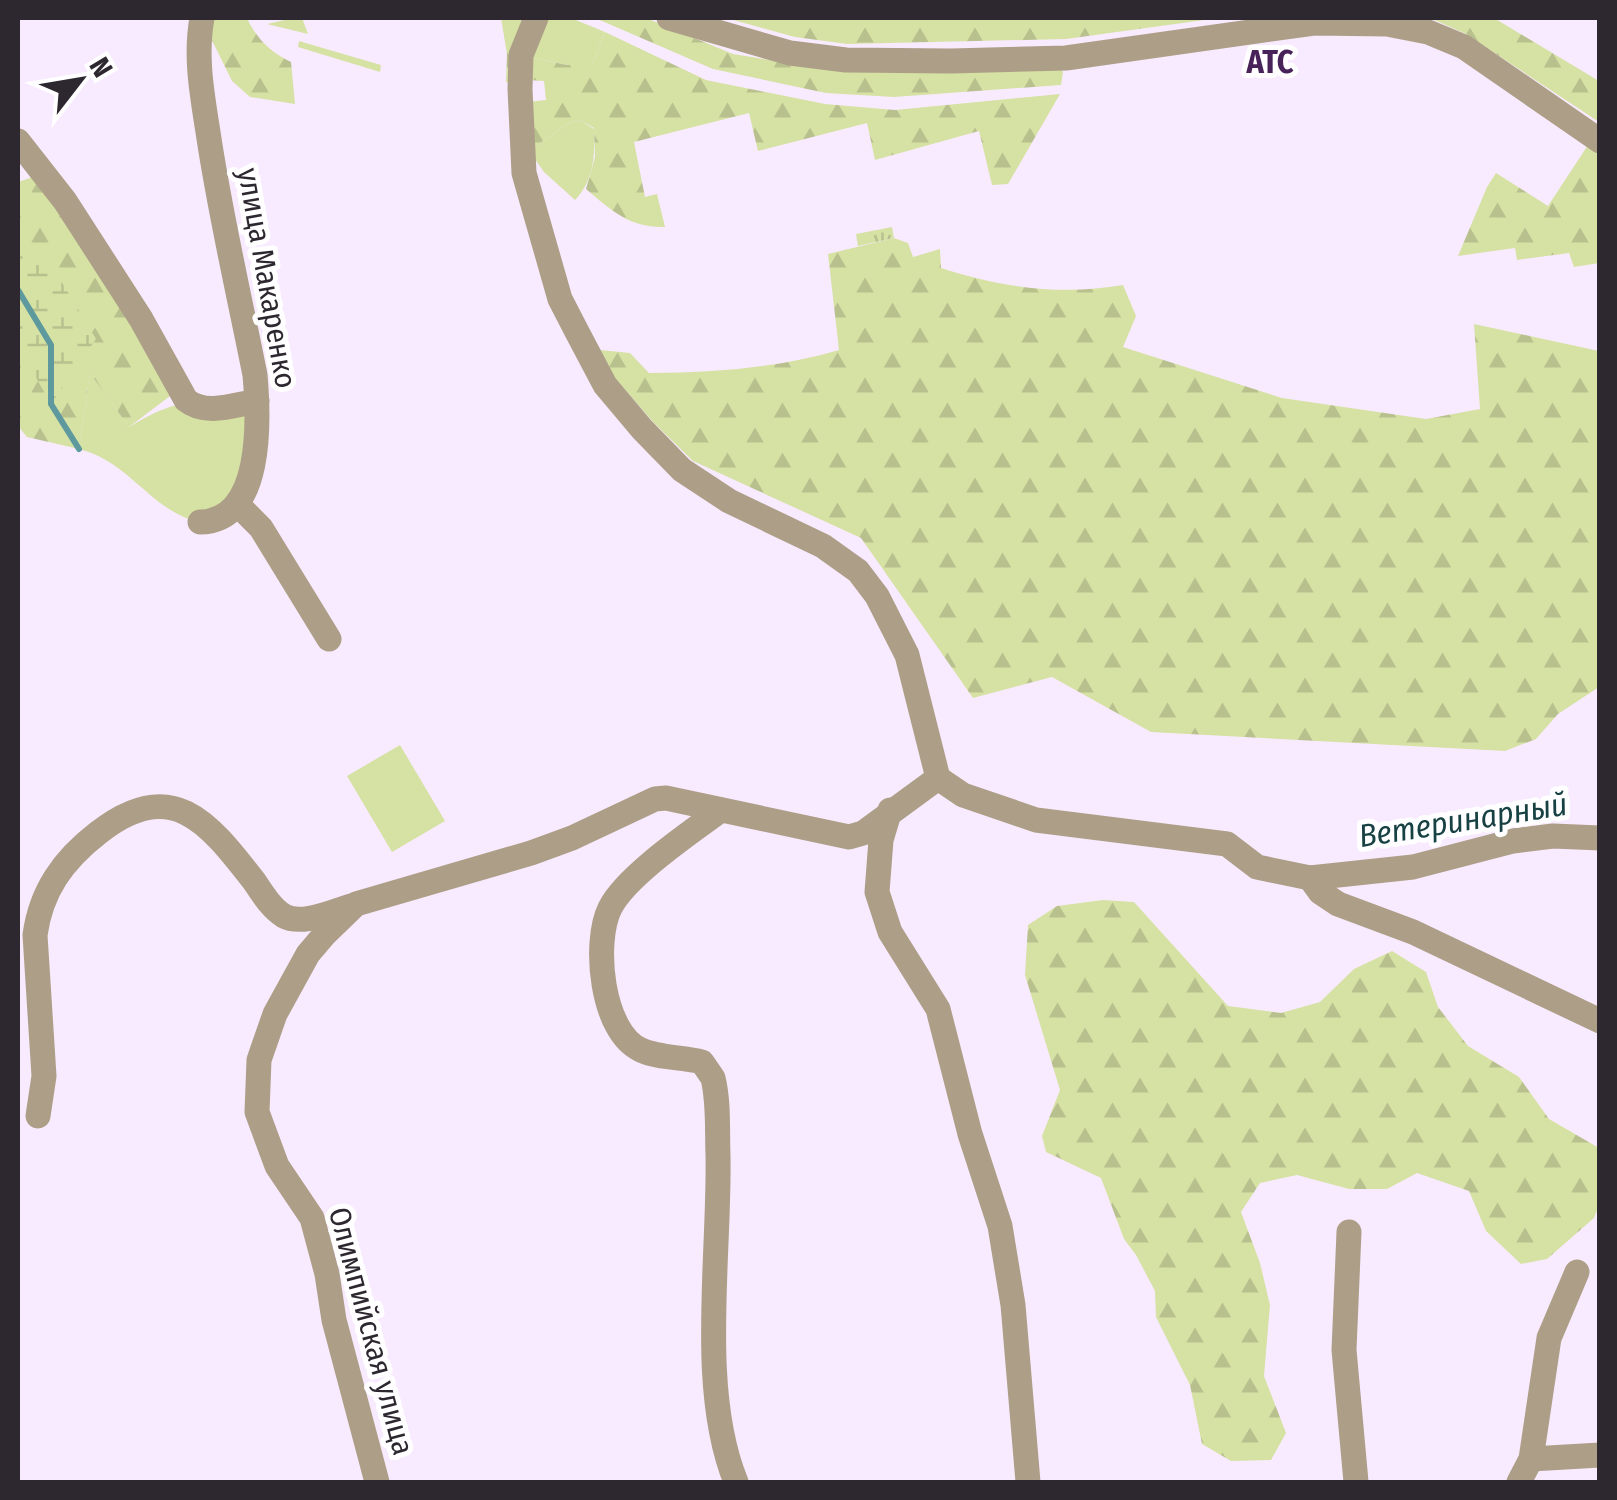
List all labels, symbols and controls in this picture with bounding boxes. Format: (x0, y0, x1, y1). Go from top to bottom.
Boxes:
north arrow (30, 30, 130, 130)
district label: АТС (1245, 43, 1294, 81)
text: N (83, 52, 119, 83)
street label: улица Макаренко (230, 165, 304, 391)
water label: Ветеринарный (1356, 785, 1570, 855)
street label: Олимпийская улица (321, 1203, 421, 1459)

